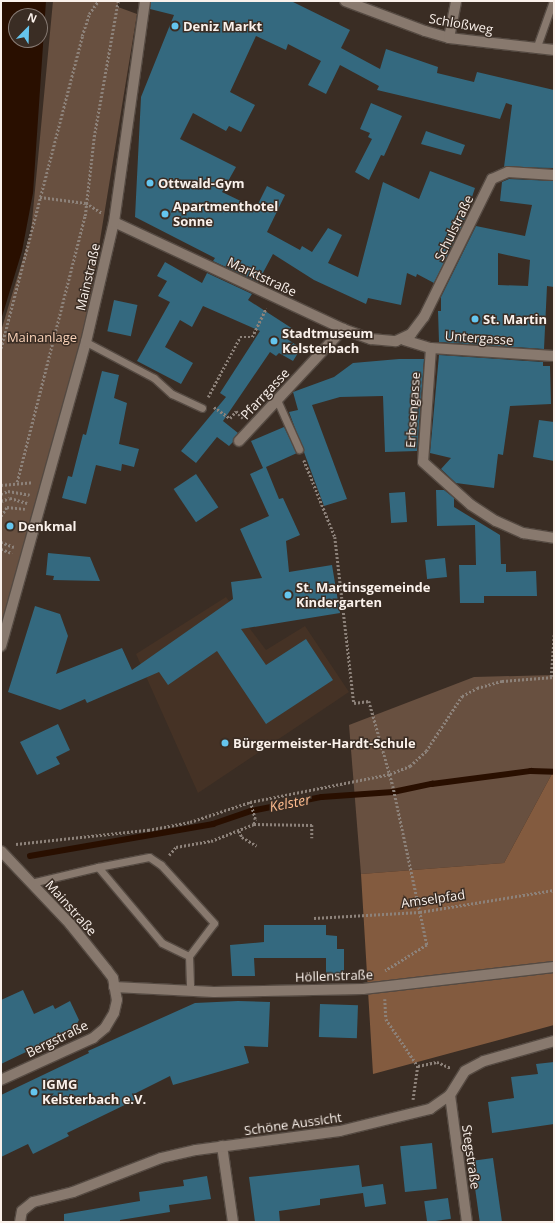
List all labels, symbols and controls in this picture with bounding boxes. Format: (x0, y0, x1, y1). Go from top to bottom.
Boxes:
north arrow (8, 8, 48, 48)
text: N (25, 9, 40, 26)
street label: Schloßweg (428, 11, 494, 37)
place label: Deniz Markt (183, 18, 262, 34)
marker: Deniz Markt (170, 21, 180, 31)
place label: Ottwald-Gym (158, 175, 245, 191)
marker: Ottwald-Gym (145, 178, 155, 188)
street label: Schulstraße (431, 193, 477, 263)
place label: Apartmenthotel Sonne (173, 199, 278, 230)
marker: Apartmenthotel Sonne (160, 209, 170, 219)
street label: Mainstraße (73, 242, 103, 312)
street label: Marktstraße (225, 254, 299, 300)
place label: St. Martin (483, 311, 547, 327)
marker: St. Martin (470, 314, 480, 324)
place label: Stadtmuseum Kelsterbach (282, 326, 373, 357)
street label: Untergasse (444, 328, 514, 348)
park label: Mainanlage (7, 329, 77, 345)
marker: Stadtmuseum Kelsterbach (269, 336, 279, 346)
street label: Pfarrgasse (237, 365, 293, 423)
street label: Erbsengasse (403, 372, 423, 448)
place label: Denkmal (18, 518, 76, 534)
marker: Denkmal (5, 521, 15, 531)
place label: St. Martinsgemeinde Kindergarten (296, 580, 430, 611)
marker: St. Martinsgemeinde Kindergarten (283, 590, 293, 600)
place label: Bürgermeister-Hardt-Schule (233, 735, 416, 751)
marker: Bürgermeister-Hardt-Schule (220, 738, 230, 748)
water label: Kelster (268, 791, 312, 815)
street label: Mainstraße (42, 877, 100, 939)
street label: Amselpfad (400, 887, 466, 911)
street label: Höllenstraße (295, 967, 373, 985)
street label: Bergstraße (24, 1017, 90, 1061)
place label: IGMG Kelsterbach e.V. (42, 1077, 146, 1108)
marker: IGMG Kelsterbach e.V. (29, 1087, 39, 1097)
street label: Schöne Aussicht (243, 1109, 343, 1139)
street label: Stegstraße (459, 1124, 483, 1190)

